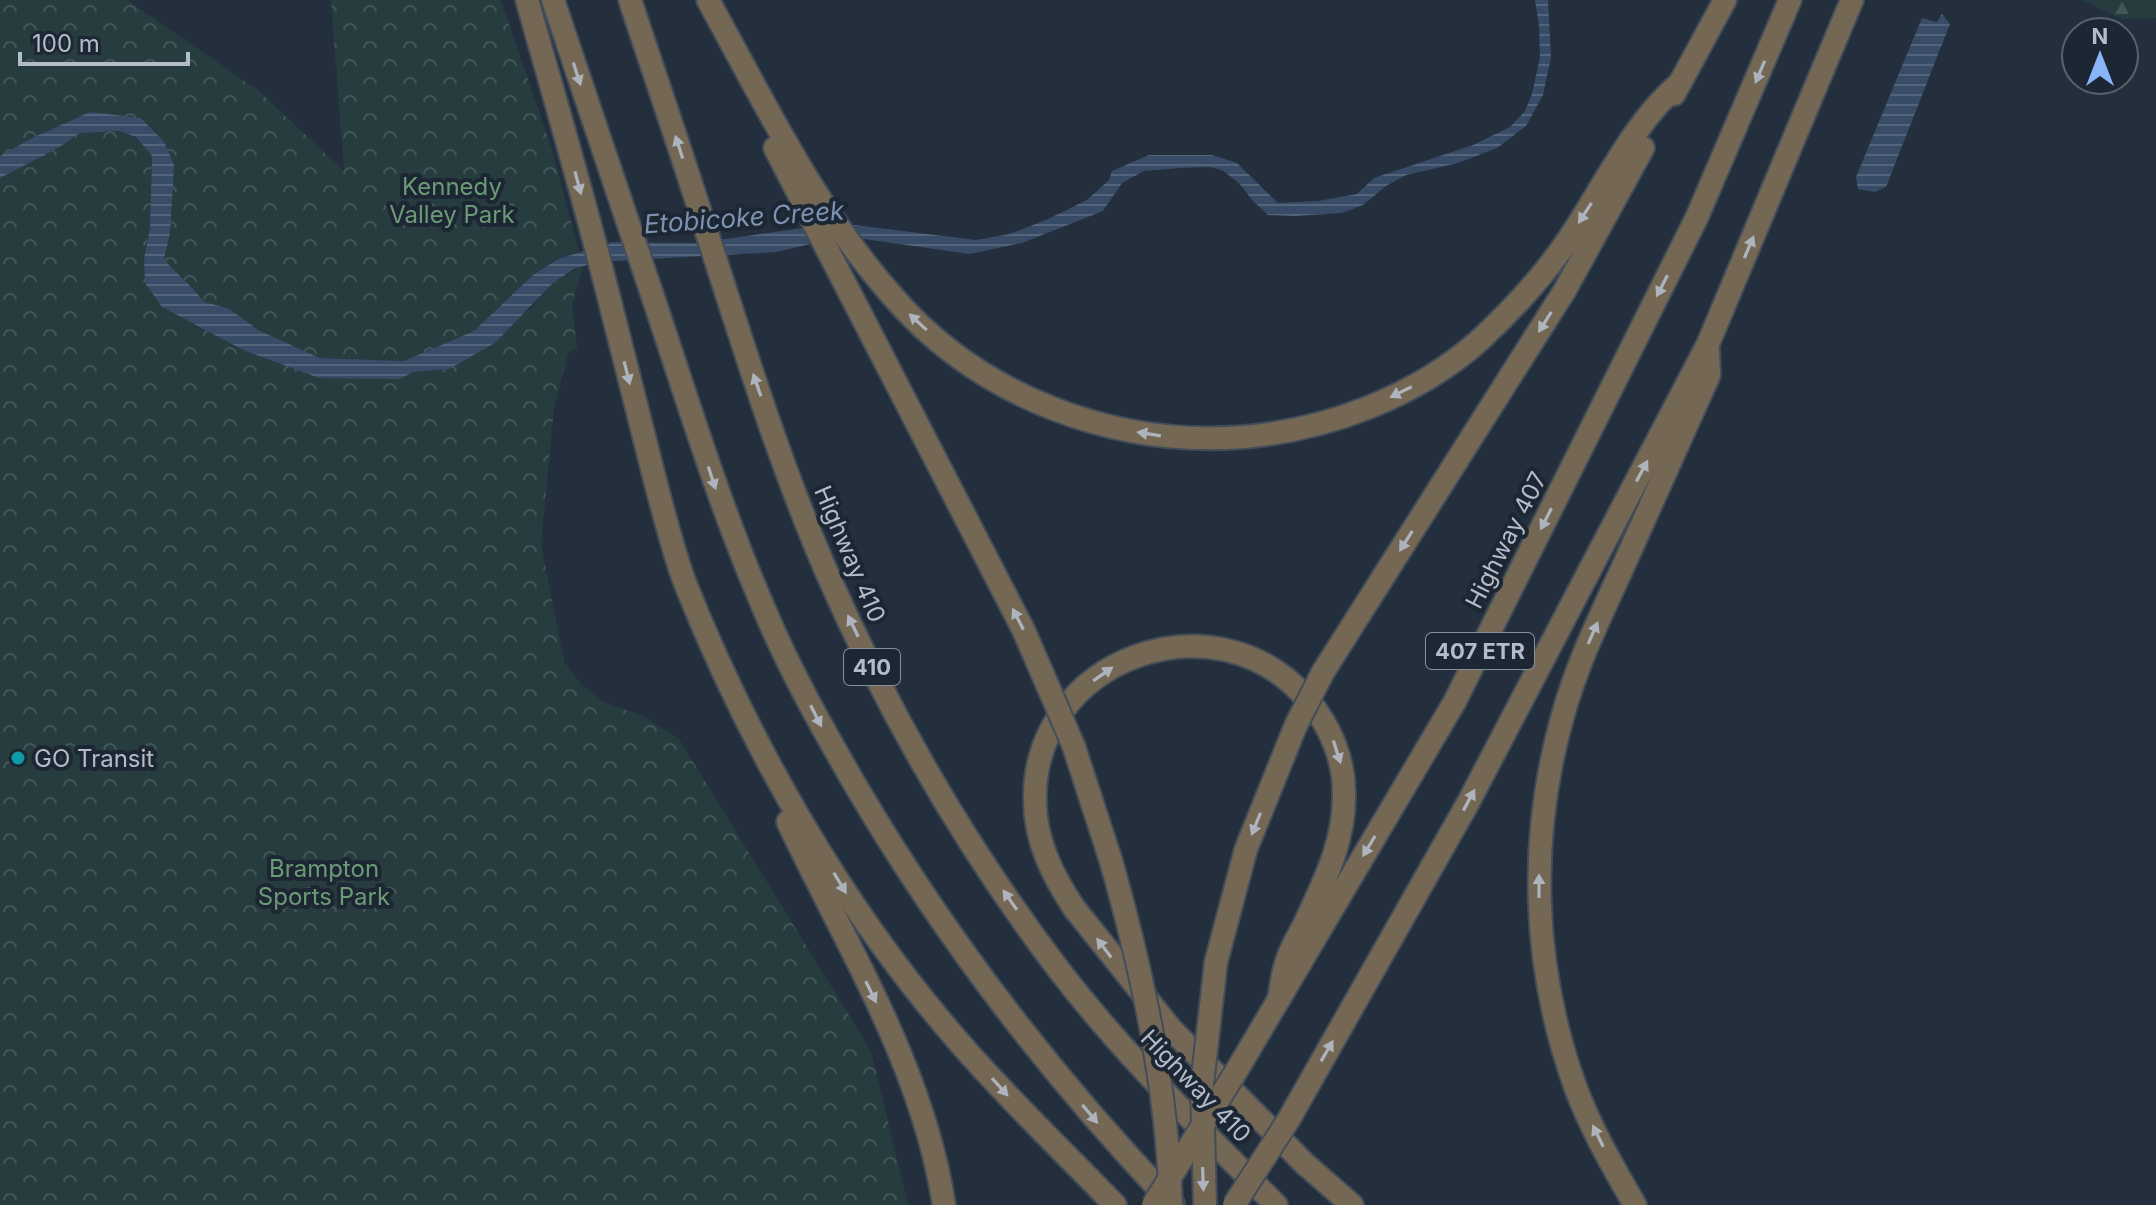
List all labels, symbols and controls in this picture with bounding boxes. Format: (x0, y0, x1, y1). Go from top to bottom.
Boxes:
scale bar (20, 16, 188, 66)
north arrow (2060, 16, 2140, 96)
text: N (2092, 23, 2108, 49)
text: 100 m (32, 29, 100, 58)
one-way arrow (1753, 60, 1766, 84)
one-way arrow (572, 62, 584, 86)
one-way arrow (672, 134, 684, 158)
park label: Kennedy Valley Park (389, 172, 515, 229)
one-way arrow (572, 172, 585, 196)
water label: Etobicoke Creek (643, 194, 846, 239)
one-way arrow (1578, 203, 1593, 224)
one-way arrow (1743, 235, 1756, 259)
one-way arrow (1655, 275, 1669, 298)
one-way arrow (1537, 311, 1552, 332)
one-way arrow (909, 313, 928, 331)
one-way arrow (622, 361, 634, 386)
one-way arrow (750, 373, 762, 397)
one-way arrow (1389, 385, 1413, 399)
one-way arrow (1136, 427, 1161, 439)
one-way arrow (1635, 459, 1648, 482)
one-way arrow (706, 466, 718, 490)
street label: Highway 407 (1459, 467, 1553, 613)
street label: Highway 410 (808, 481, 892, 627)
one-way arrow (1539, 508, 1553, 531)
one-way arrow (1399, 530, 1413, 552)
one-way arrow (1012, 608, 1025, 631)
one-way arrow (846, 615, 860, 638)
one-way arrow (1586, 622, 1600, 645)
road number: 407 ETR (1426, 633, 1534, 669)
road number: 410 (844, 649, 900, 685)
one-way arrow (1092, 667, 1113, 682)
one-way arrow (810, 704, 823, 727)
one-way arrow (1331, 740, 1344, 764)
place label: GO Transit (34, 744, 154, 773)
marker: GO Transit (9, 749, 27, 767)
one-way arrow (1463, 789, 1476, 812)
one-way arrow (1250, 812, 1263, 836)
one-way arrow (1363, 835, 1377, 857)
park label: Brampton Sports Park (258, 854, 390, 911)
one-way arrow (832, 872, 846, 894)
one-way arrow (1533, 873, 1545, 898)
one-way arrow (1003, 889, 1018, 910)
one-way arrow (1096, 938, 1112, 958)
one-way arrow (864, 980, 878, 1003)
street label: Highway 410 (1135, 1024, 1257, 1148)
one-way arrow (1320, 1040, 1334, 1062)
one-way arrow (990, 1078, 1008, 1097)
one-way arrow (1081, 1104, 1098, 1124)
one-way arrow (1591, 1125, 1605, 1148)
one-way arrow (1197, 1167, 1210, 1192)

